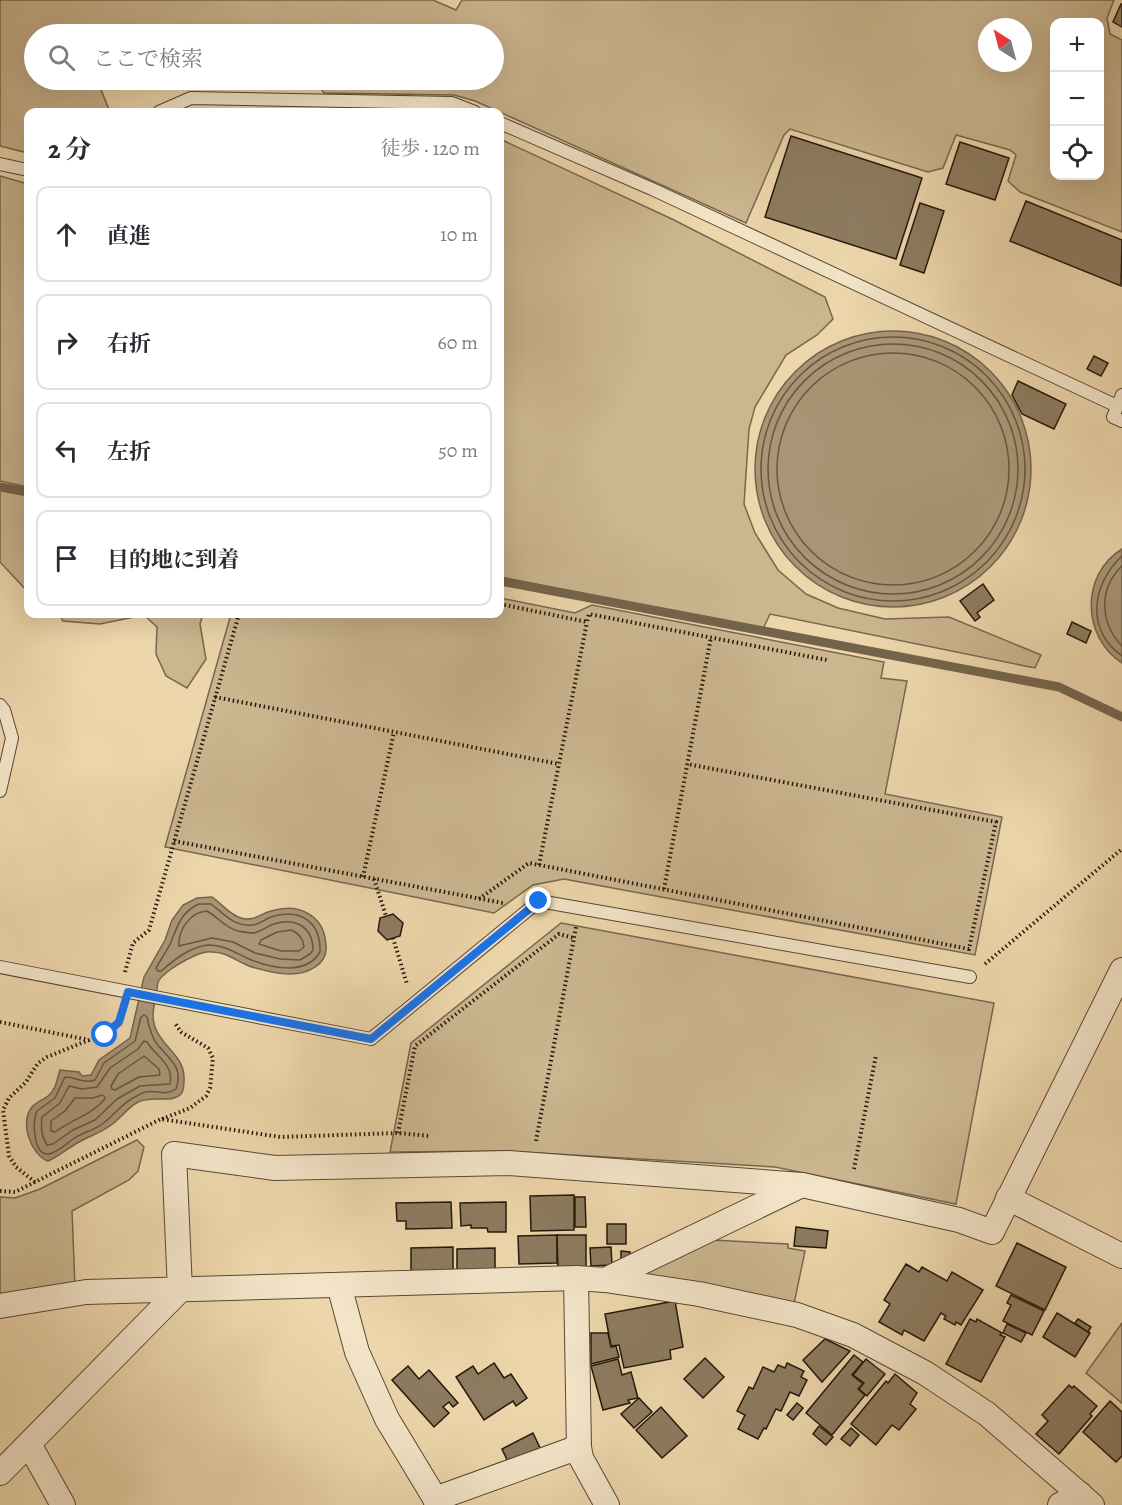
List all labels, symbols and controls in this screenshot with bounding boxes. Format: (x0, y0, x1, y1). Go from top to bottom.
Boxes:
north arrow (978, 18, 1032, 72)
map controls (1050, 18, 1104, 180)
button: + (1050, 18, 1104, 72)
search box (24, 24, 504, 90)
icon: search (45, 41, 78, 74)
text: ここで検索 (93, 44, 203, 74)
button: − (1050, 72, 1104, 126)
button: locate (1050, 126, 1104, 180)
text: 2 分 (48, 132, 91, 167)
text: 徒歩 · 120 m (381, 135, 480, 162)
icon: ahead (50, 218, 83, 251)
text: 直進 (107, 221, 151, 251)
text: 10 m (440, 221, 478, 248)
icon: right (50, 326, 83, 359)
text: 右折 (107, 329, 151, 359)
text: 60 m (438, 329, 478, 356)
icon: left (50, 434, 83, 467)
text: 左折 (107, 437, 151, 467)
text: 50 m (438, 437, 478, 464)
icon: arrive (50, 542, 83, 575)
text: 目的地に到着 (107, 545, 239, 575)
route end (525, 887, 551, 913)
route start (91, 1021, 117, 1047)

